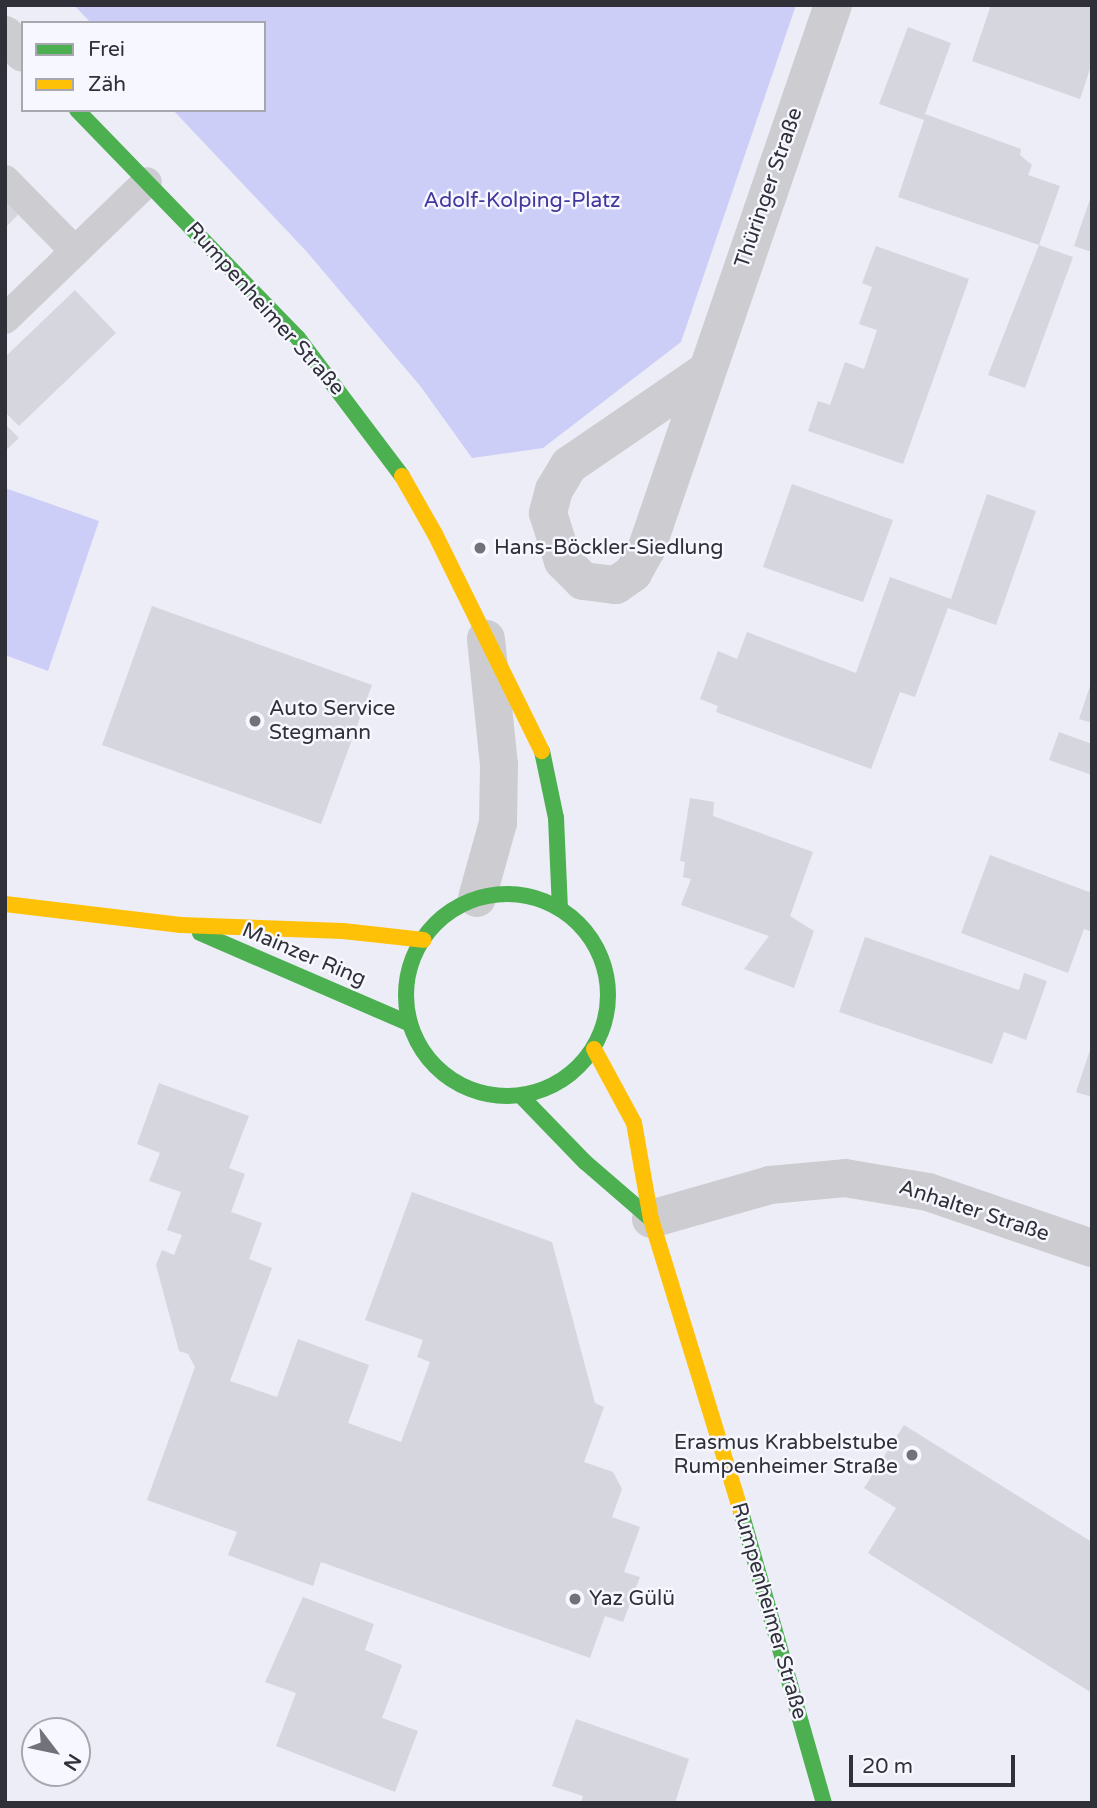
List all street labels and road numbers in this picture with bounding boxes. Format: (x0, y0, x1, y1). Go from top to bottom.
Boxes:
street label: Thüringer Straße (730, 105, 808, 271)
street label: Rumpenheimer Straße (181, 217, 349, 401)
street label: Mainzer Ring (238, 918, 370, 992)
street label: Anhalter Straße (896, 1175, 1052, 1247)
street label: Rumpenheimer Straße (726, 1500, 812, 1722)

